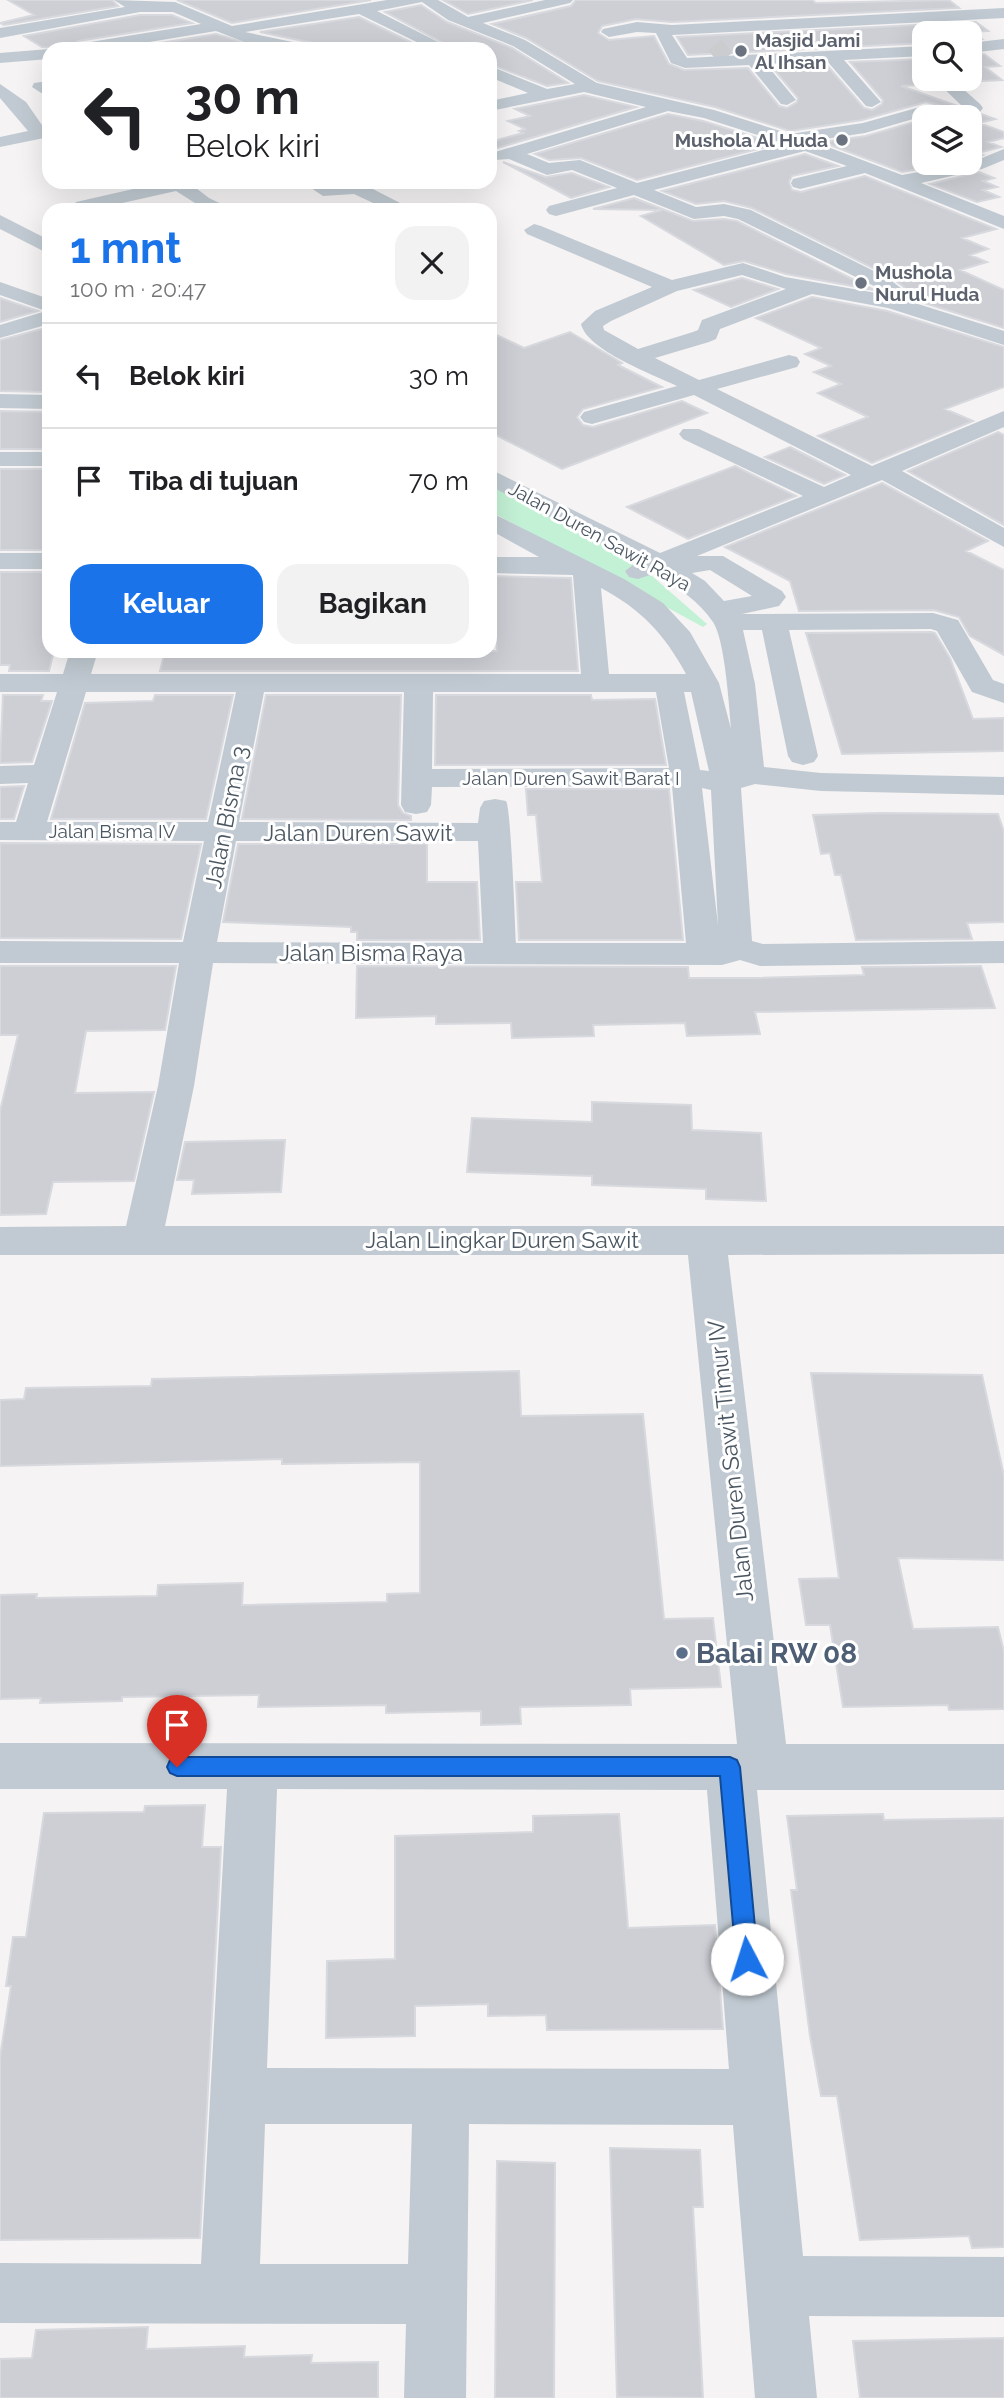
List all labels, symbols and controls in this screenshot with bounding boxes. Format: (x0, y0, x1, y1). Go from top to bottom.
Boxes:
map controls (912, 21, 982, 175)
button: search (912, 21, 982, 91)
place label: Masjid Jami Al Ihsan (755, 29, 860, 73)
marker: Masjid Jami Al Ihsan (733, 43, 749, 59)
text: 30 m (185, 68, 300, 125)
icon: left (70, 70, 161, 161)
button: layers (912, 105, 982, 175)
text: Belok kiri (185, 127, 320, 164)
place label: Mushola Al Huda (675, 129, 828, 151)
marker: Mushola Al Huda (834, 132, 850, 148)
text: 1 mnt (70, 224, 181, 273)
button: close (395, 226, 469, 300)
place label: Mushola Nurul Huda (875, 261, 980, 305)
text: 100 m · 20:47 (70, 275, 206, 302)
marker: Mushola Nurul Huda (853, 275, 869, 291)
icon: left (70, 357, 108, 395)
text: Belok kiri (129, 361, 245, 391)
text: 30 m (409, 361, 469, 391)
icon: arrive (70, 462, 108, 500)
text: Tiba di tujuan (129, 466, 299, 496)
text: 70 m (409, 466, 469, 496)
street label: Jalan Duren Sawit Raya (505, 477, 695, 595)
button: Keluar (70, 564, 263, 644)
button: Bagikan (277, 564, 469, 644)
street label: Jalan Bisma 3 (199, 743, 253, 891)
street label: Jalan Duren Sawit Barat I (462, 767, 680, 789)
street label: Jalan Duren Sawit (263, 819, 453, 846)
street label: Jalan Bisma IV (48, 820, 176, 842)
street label: Jalan Bisma Raya (279, 939, 463, 966)
street label: Jalan Lingkar Duren Sawit (365, 1226, 639, 1253)
street label: Jalan Duren Sawit Timur IV (702, 1318, 758, 1603)
place label: Balai RW 08 (696, 1637, 857, 1670)
marker: Balai RW 08 (674, 1645, 690, 1661)
pin (147, 1695, 207, 1767)
icon: arrive (158, 1706, 196, 1744)
position arrow (710, 1922, 784, 1996)

